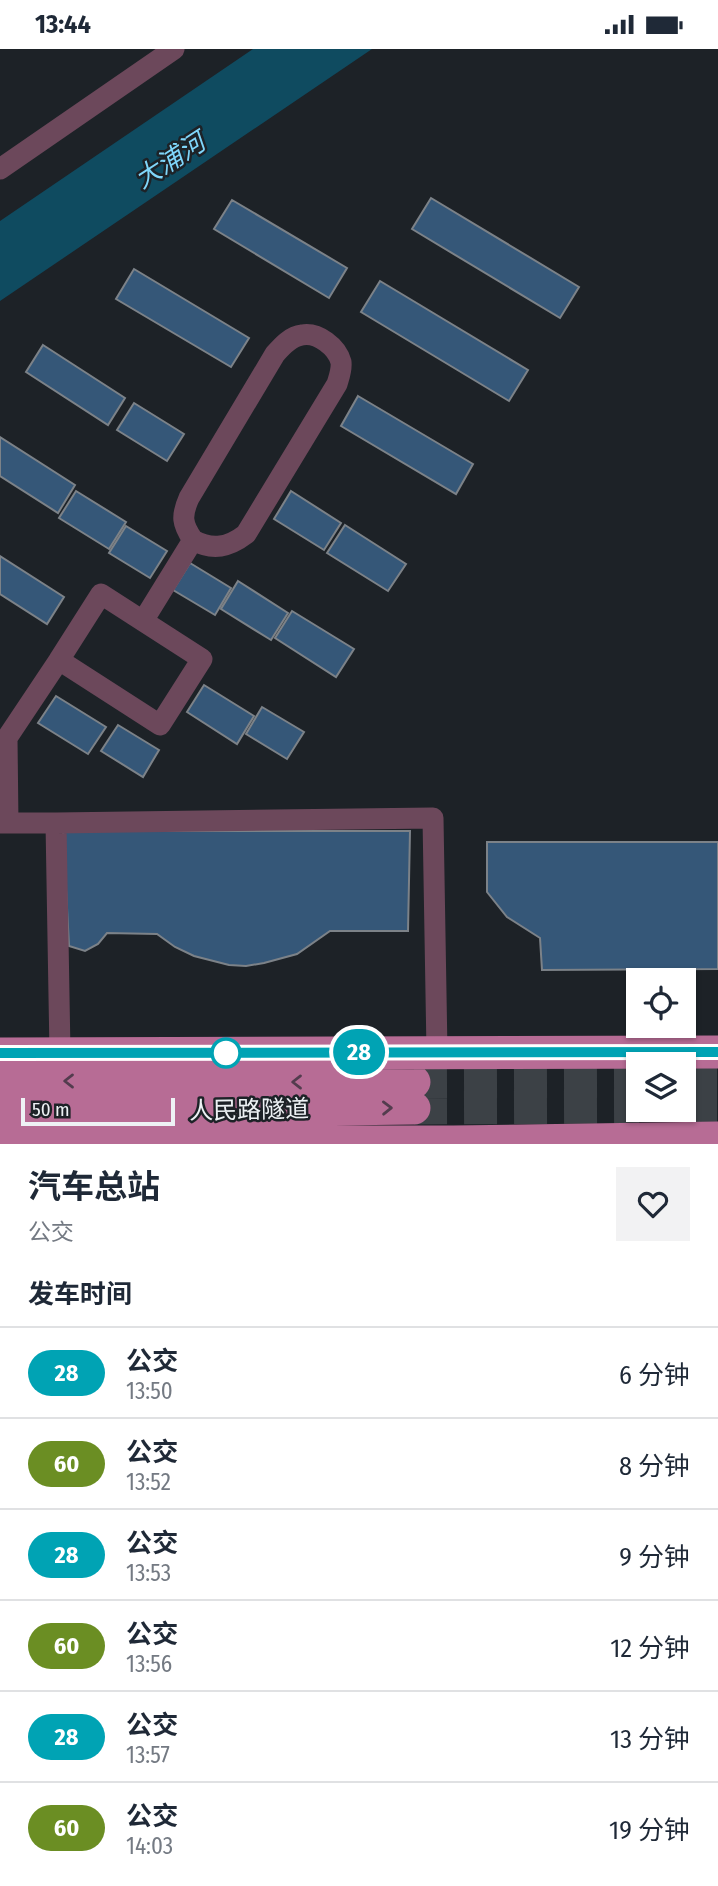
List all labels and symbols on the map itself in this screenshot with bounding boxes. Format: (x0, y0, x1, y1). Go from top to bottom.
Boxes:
water label: 大浦河 (129, 124, 215, 195)
line badge: 28 (328, 1029, 390, 1075)
unlabelled marker (211, 1038, 241, 1068)
one-way arrow (63, 1073, 74, 1089)
one-way arrow (291, 1074, 301, 1090)
scale bar (21, 1095, 175, 1127)
street label: 人民路隧道 (189, 1095, 309, 1125)
one-way arrow (382, 1100, 392, 1116)

